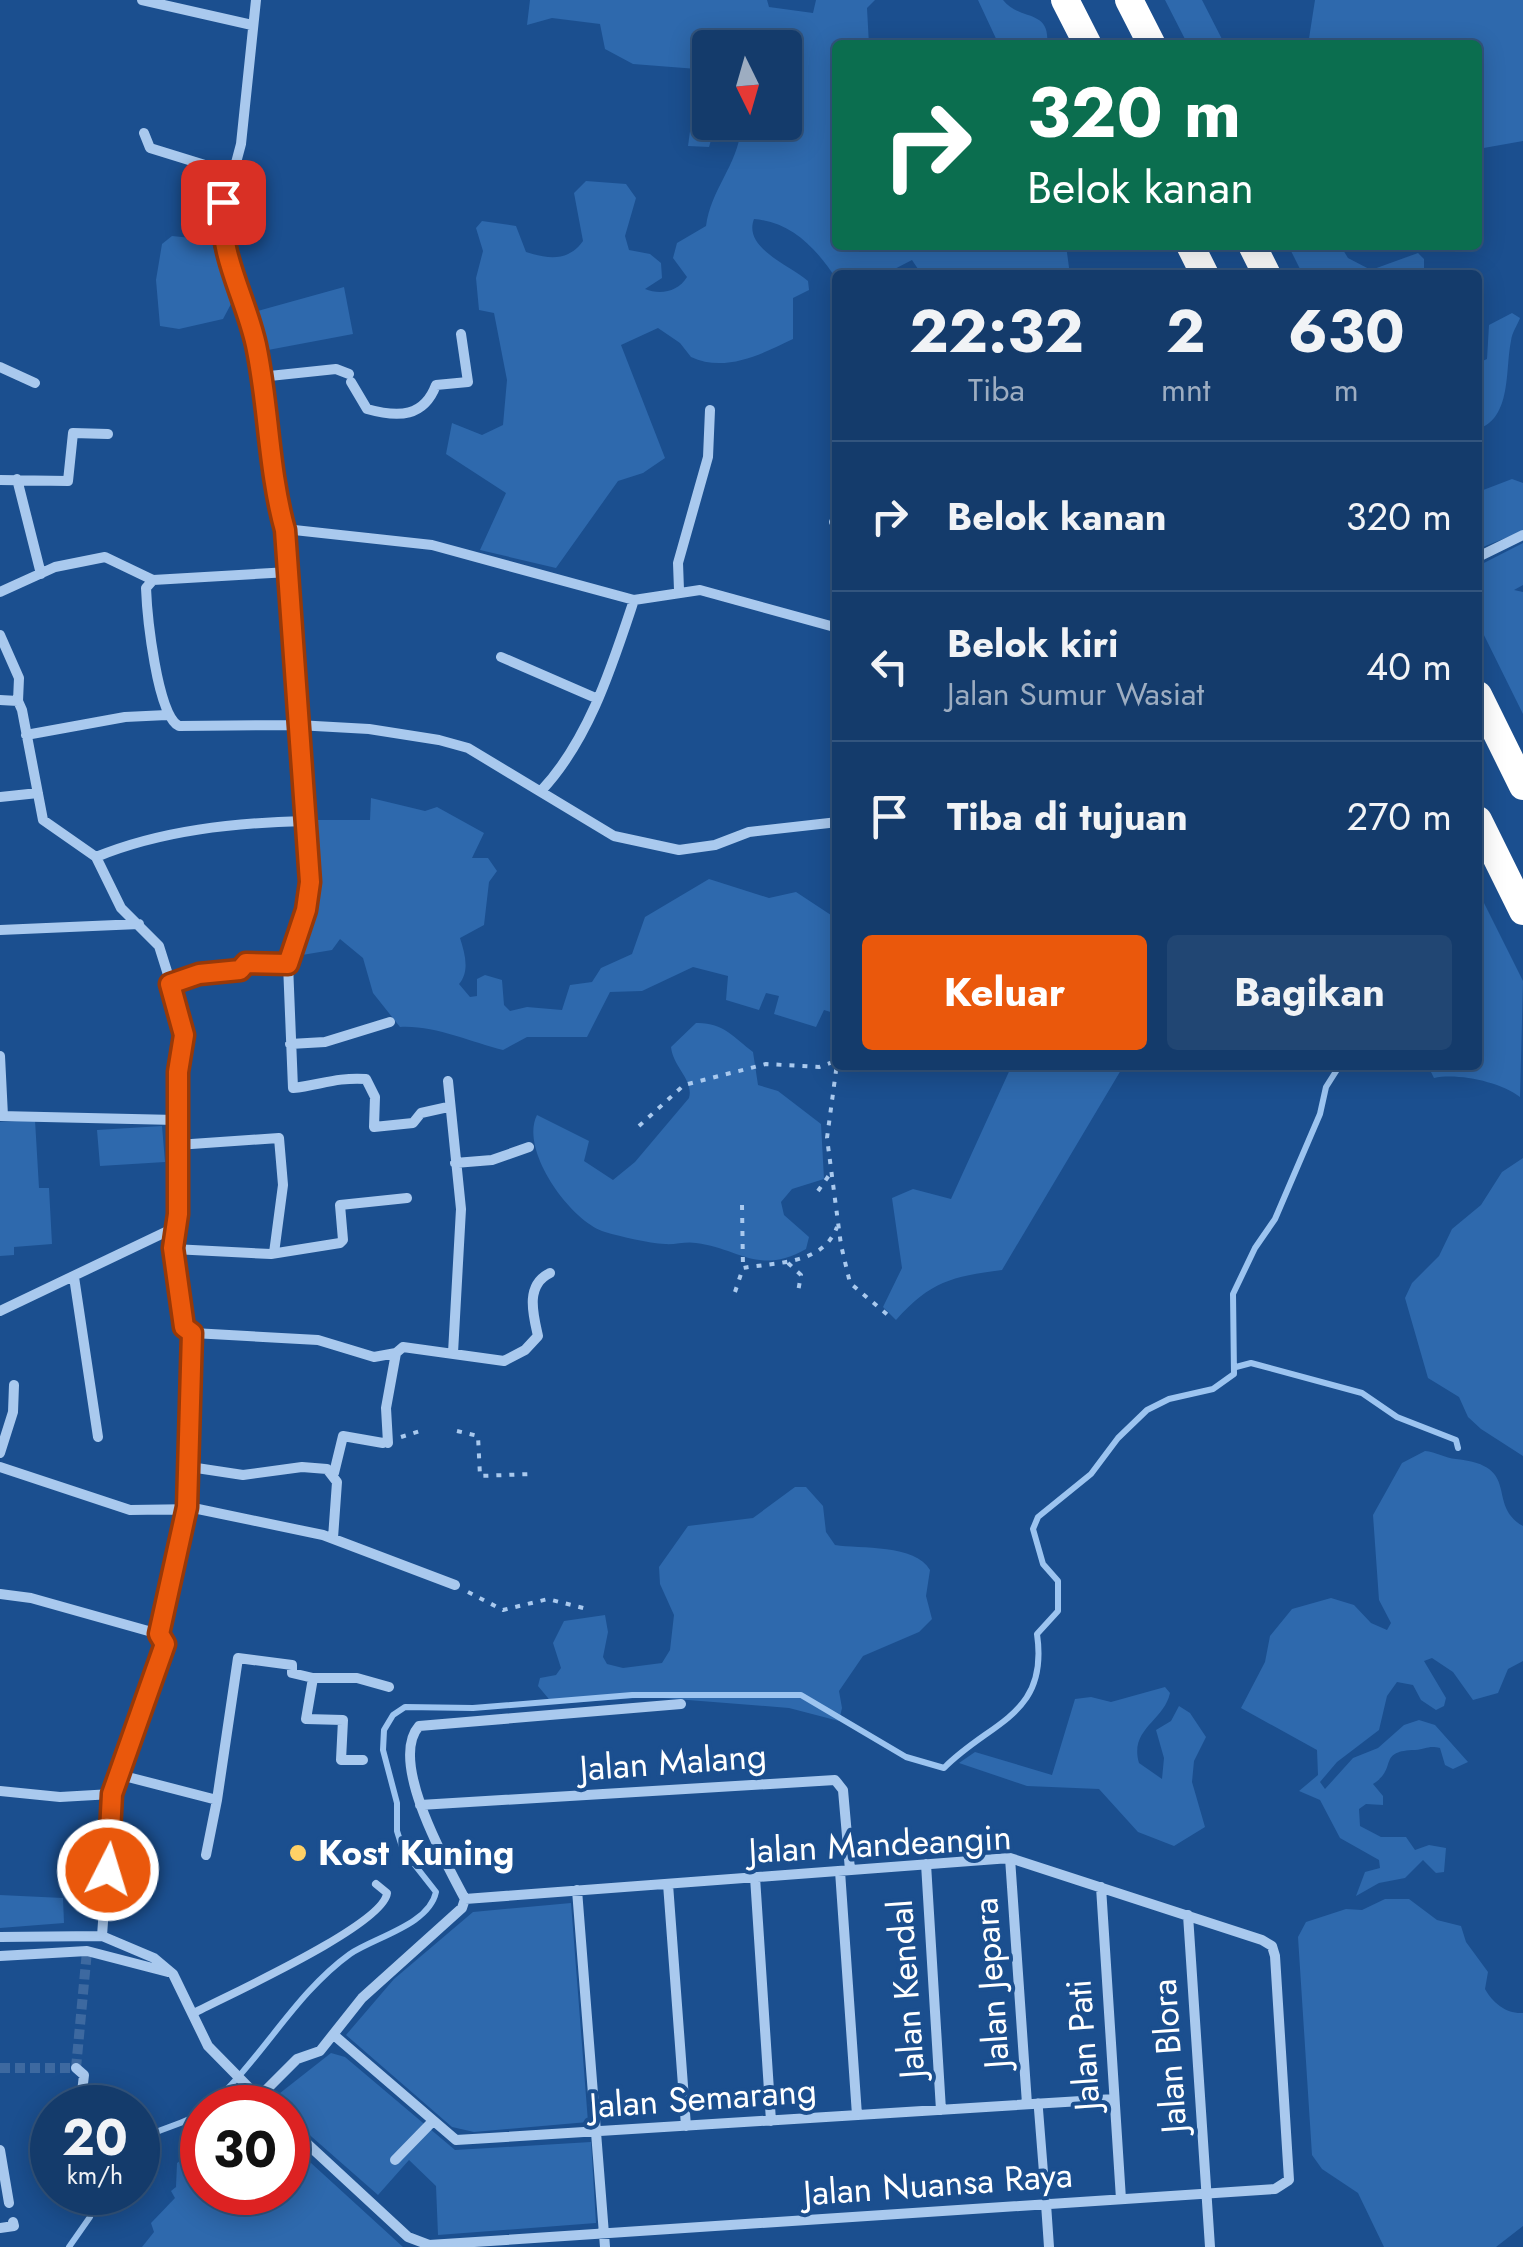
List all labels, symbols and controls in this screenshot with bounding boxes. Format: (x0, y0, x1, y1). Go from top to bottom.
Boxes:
north arrow (692, 30, 802, 140)
map controls (692, 30, 802, 140)
text: 320 m (1027, 62, 1241, 163)
icon: right (862, 80, 992, 210)
text: Belok kanan (1027, 155, 1254, 220)
pin (181, 160, 266, 245)
icon: arrive (196, 175, 251, 230)
text: 22:32 (909, 288, 1084, 375)
text: 2 (1166, 288, 1205, 375)
text: 630 (1288, 288, 1405, 375)
text: Tiba (968, 367, 1025, 413)
text: mnt (1161, 367, 1211, 413)
text: m (1334, 367, 1359, 413)
icon: right (862, 489, 917, 544)
text: Belok kanan (947, 489, 1167, 544)
text: 320 m (1346, 489, 1452, 544)
text: Belok kiri (947, 616, 1119, 671)
icon: left (862, 639, 917, 694)
text: 40 m (1366, 639, 1452, 694)
text: Jalan Sumur Wasiat (947, 671, 1204, 717)
icon: arrive (862, 789, 917, 844)
text: Tiba di tujuan (947, 789, 1188, 844)
text: 270 m (1347, 789, 1452, 844)
button: Keluar (862, 935, 1147, 1050)
button: Bagikan (1167, 935, 1452, 1050)
street label: Jalan Malang (574, 1731, 768, 1794)
street label: Jalan Mandeangin (743, 1812, 1013, 1876)
position arrow (56, 1818, 160, 1922)
place label: Kost Kuning (318, 1828, 514, 1878)
marker: Kost Kuning (287, 1842, 309, 1864)
street label: Jalan Jepara (960, 1896, 1022, 2074)
street label: Jalan Kendal (875, 1898, 937, 2084)
street label: Jalan Blora (1139, 1977, 1200, 2139)
street label: Jalan Pati (1053, 1978, 1113, 2116)
street label: Jalan Semarang (584, 2065, 818, 2131)
speed limit sign: 30 (180, 2085, 310, 2215)
text: 20 (62, 2101, 128, 2174)
street label: Jalan Nuansa Raya (798, 2150, 1074, 2219)
text: km/h (67, 2157, 123, 2193)

